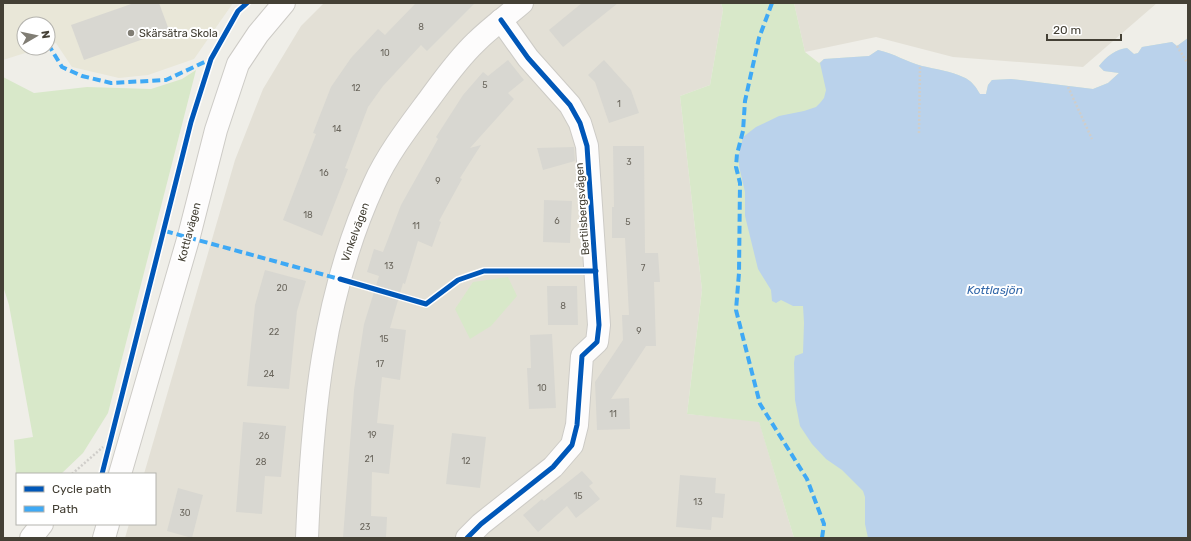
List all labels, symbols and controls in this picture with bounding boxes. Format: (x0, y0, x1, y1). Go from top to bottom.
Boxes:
north arrow (16, 16, 56, 56)
scale bar (1047, 16, 1121, 42)
house number: 8 (418, 22, 424, 32)
text: 20 m (1053, 23, 1081, 37)
place label: Skärsätra Skola (139, 27, 218, 40)
marker: Skärsätra Skola (126, 28, 136, 38)
text: N (38, 30, 52, 40)
house number: 10 (380, 48, 390, 58)
house number: 5 (482, 80, 488, 90)
house number: 12 (351, 83, 361, 93)
house number: 1 (617, 99, 621, 109)
house number: 14 (332, 124, 342, 134)
house number: 3 (626, 157, 632, 167)
street label: Bertilsbergsvägen (573, 162, 592, 256)
house number: 16 (319, 168, 329, 178)
house number: 9 (435, 176, 441, 186)
street label: Kottlavägen (175, 201, 204, 263)
street label: Vinkelvägen (339, 201, 372, 264)
house number: 18 (303, 210, 313, 220)
house number: 6 (554, 216, 560, 226)
house number: 5 (625, 217, 631, 227)
house number: 11 (412, 221, 420, 231)
house number: 13 (384, 261, 394, 271)
house number: 7 (641, 263, 646, 273)
house number: 20 (277, 283, 288, 293)
water label: Kottlasjön (967, 283, 1023, 297)
house number: 8 (560, 301, 566, 311)
house number: 9 (636, 326, 642, 336)
house number: 22 (269, 327, 279, 337)
house number: 15 (379, 334, 389, 344)
house number: 17 (376, 359, 385, 369)
house number: 24 (264, 369, 275, 379)
house number: 10 (537, 383, 547, 393)
house number: 11 (609, 409, 617, 419)
house number: 19 (367, 430, 377, 440)
house number: 26 (259, 431, 270, 441)
house number: 21 (364, 454, 374, 464)
house number: 12 (461, 456, 471, 466)
house number: 28 (255, 457, 267, 467)
legend (16, 473, 156, 525)
text: Cycle path (52, 482, 111, 496)
house number: 15 (573, 491, 583, 501)
house number: 13 (693, 497, 703, 507)
text: Path (52, 502, 78, 516)
house number: 30 (179, 508, 191, 518)
house number: 23 (360, 522, 370, 532)

